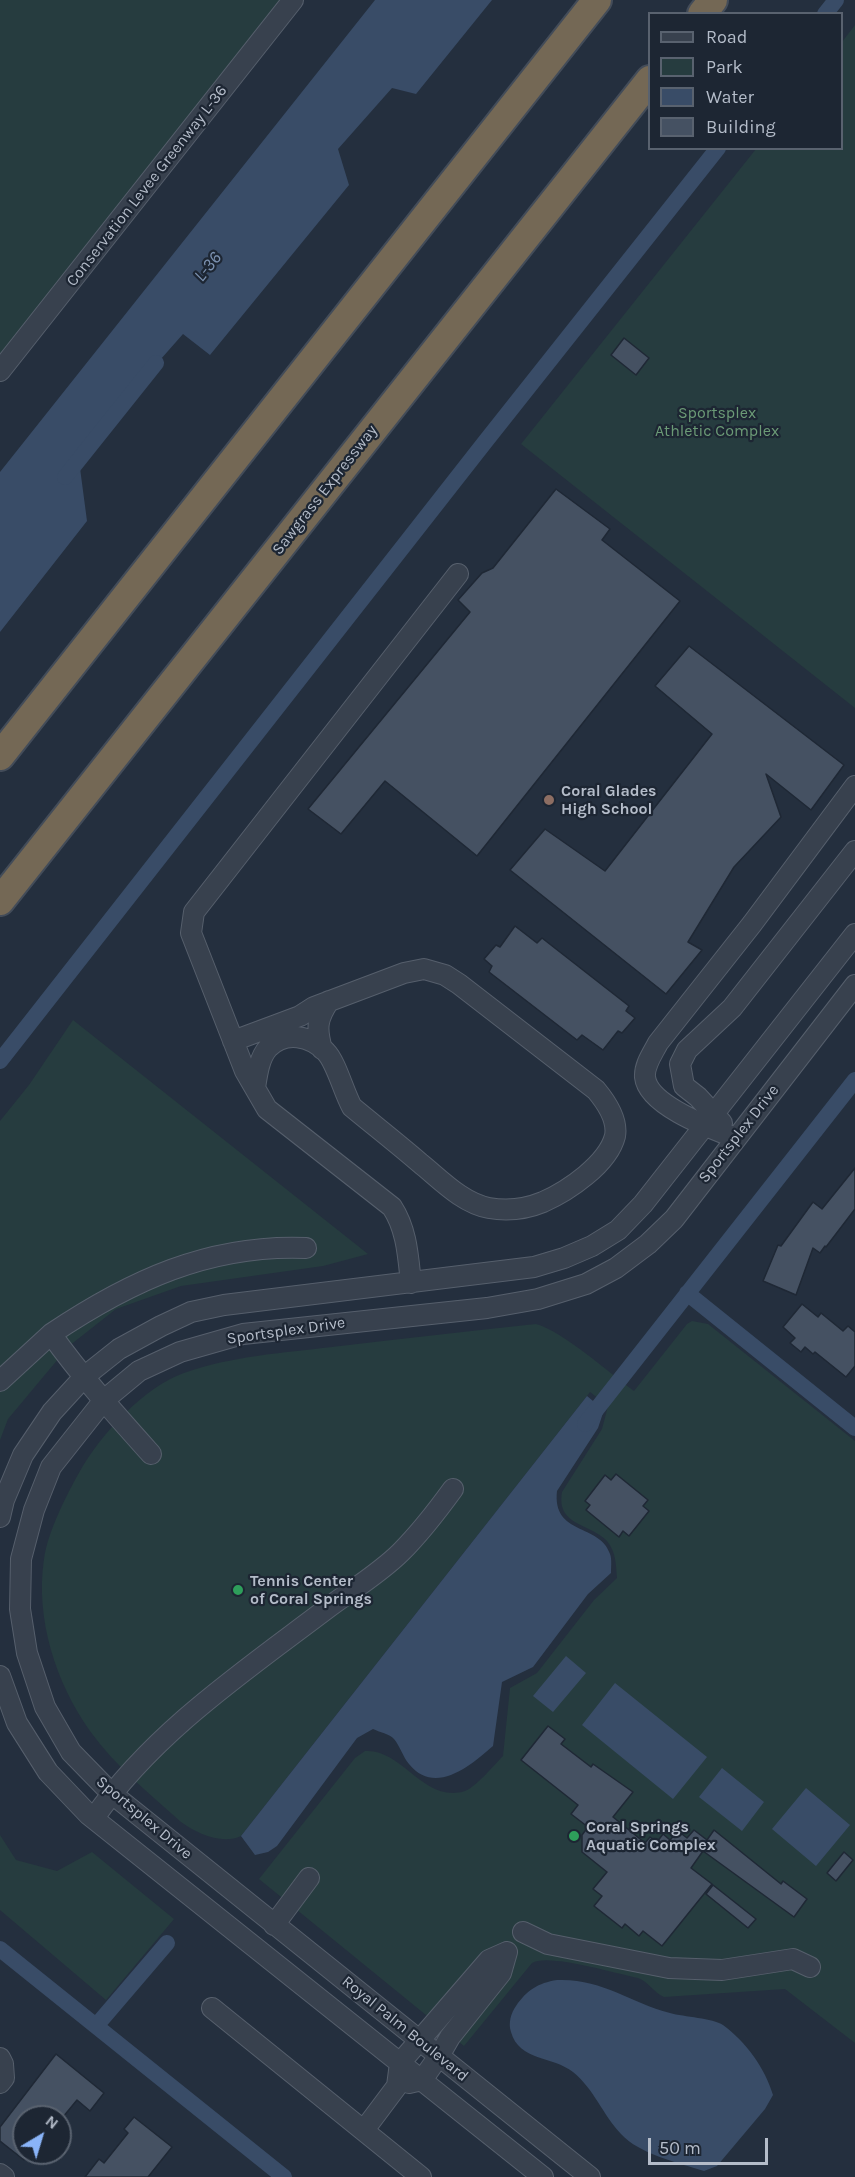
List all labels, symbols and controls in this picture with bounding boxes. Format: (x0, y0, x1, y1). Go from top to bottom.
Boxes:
legend (648, 12, 843, 150)
text: Road (706, 26, 747, 48)
text: Park (706, 56, 743, 78)
street label: Conservation Levee Greenway L-36 (63, 82, 231, 290)
text: Water (706, 86, 754, 108)
text: Building (706, 116, 776, 138)
water label: L-36 (190, 248, 226, 286)
park label: Sportsplex Athletic Complex (655, 403, 779, 441)
street label: Sawgrass Expressway (268, 421, 382, 559)
place label: Coral Glades High School (561, 781, 657, 819)
marker: Coral Glades High School (542, 793, 556, 807)
street label: Sportsplex Drive (695, 1081, 783, 1187)
street label: Sportsplex Drive (226, 1313, 346, 1349)
place label: Tennis Center of Coral Springs (250, 1571, 372, 1609)
marker: Tennis Center of Coral Springs (231, 1583, 245, 1597)
street label: Sportsplex Drive (92, 1772, 196, 1864)
place label: Coral Springs Aquatic Complex (586, 1817, 716, 1855)
marker: Coral Springs Aquatic Complex (567, 1829, 581, 1843)
street label: Royal Palm Boulevard (338, 1972, 472, 2086)
north arrow (12, 2105, 72, 2165)
text: N (42, 2111, 63, 2133)
scale bar (651, 2126, 771, 2164)
text: 50 m (659, 2137, 701, 2159)

